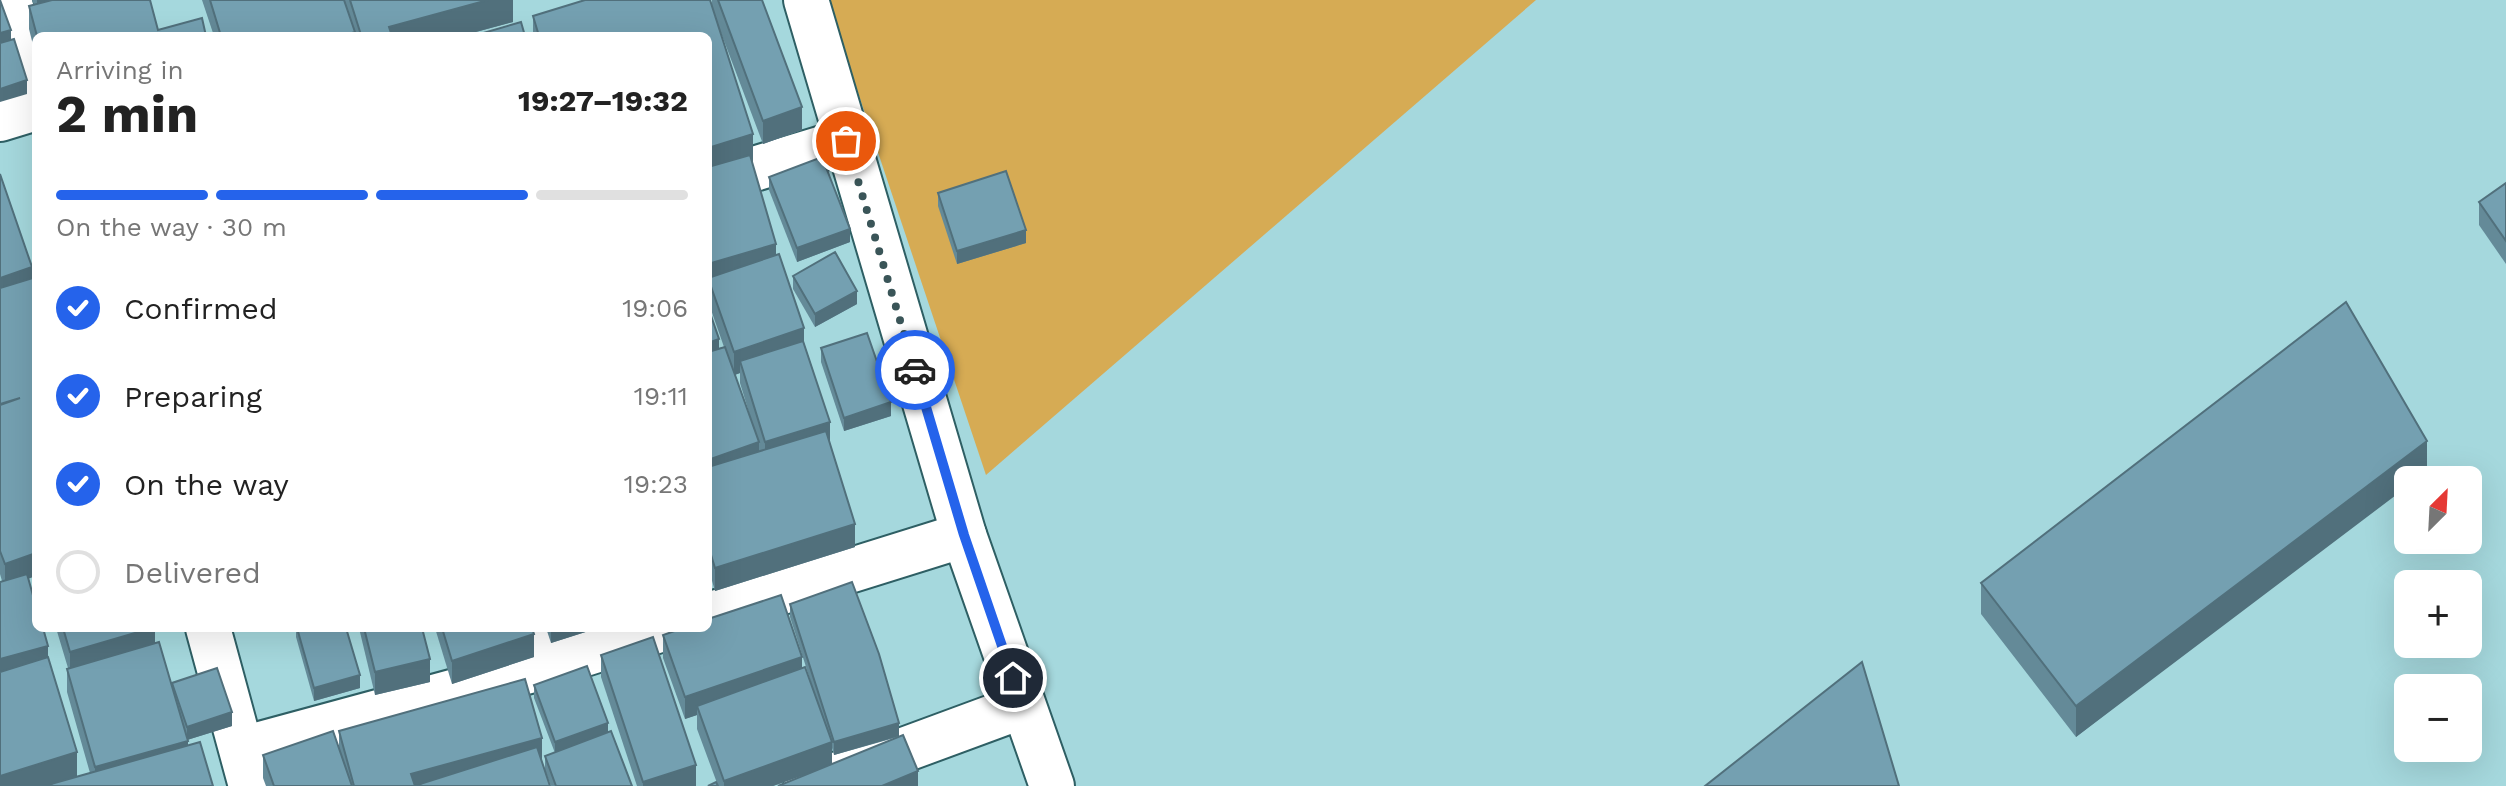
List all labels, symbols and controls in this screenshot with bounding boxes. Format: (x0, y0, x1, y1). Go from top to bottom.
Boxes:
text: Arriving in (56, 55, 184, 85)
text: 19:27–19:32 (518, 83, 688, 118)
text: 2 min (56, 84, 198, 145)
pin (812, 107, 880, 175)
icon: bag (824, 119, 868, 163)
text: On the way · 30 m (56, 212, 287, 242)
icon: check (56, 286, 100, 330)
text: Confirmed (124, 291, 278, 326)
text: 19:06 (622, 293, 688, 323)
courier (875, 330, 955, 410)
icon: car (893, 348, 937, 392)
icon: check (56, 374, 100, 418)
text: Preparing (124, 379, 262, 414)
text: 19:11 (634, 381, 688, 411)
icon: check (56, 462, 100, 506)
north arrow (2394, 466, 2482, 554)
map controls (2394, 466, 2482, 762)
text: On the way (124, 467, 289, 502)
text: 19:23 (624, 469, 688, 499)
text: Delivered (124, 555, 261, 590)
button: + (2394, 570, 2482, 658)
pin (979, 644, 1047, 712)
icon: home (991, 656, 1035, 700)
button: − (2394, 674, 2482, 762)

